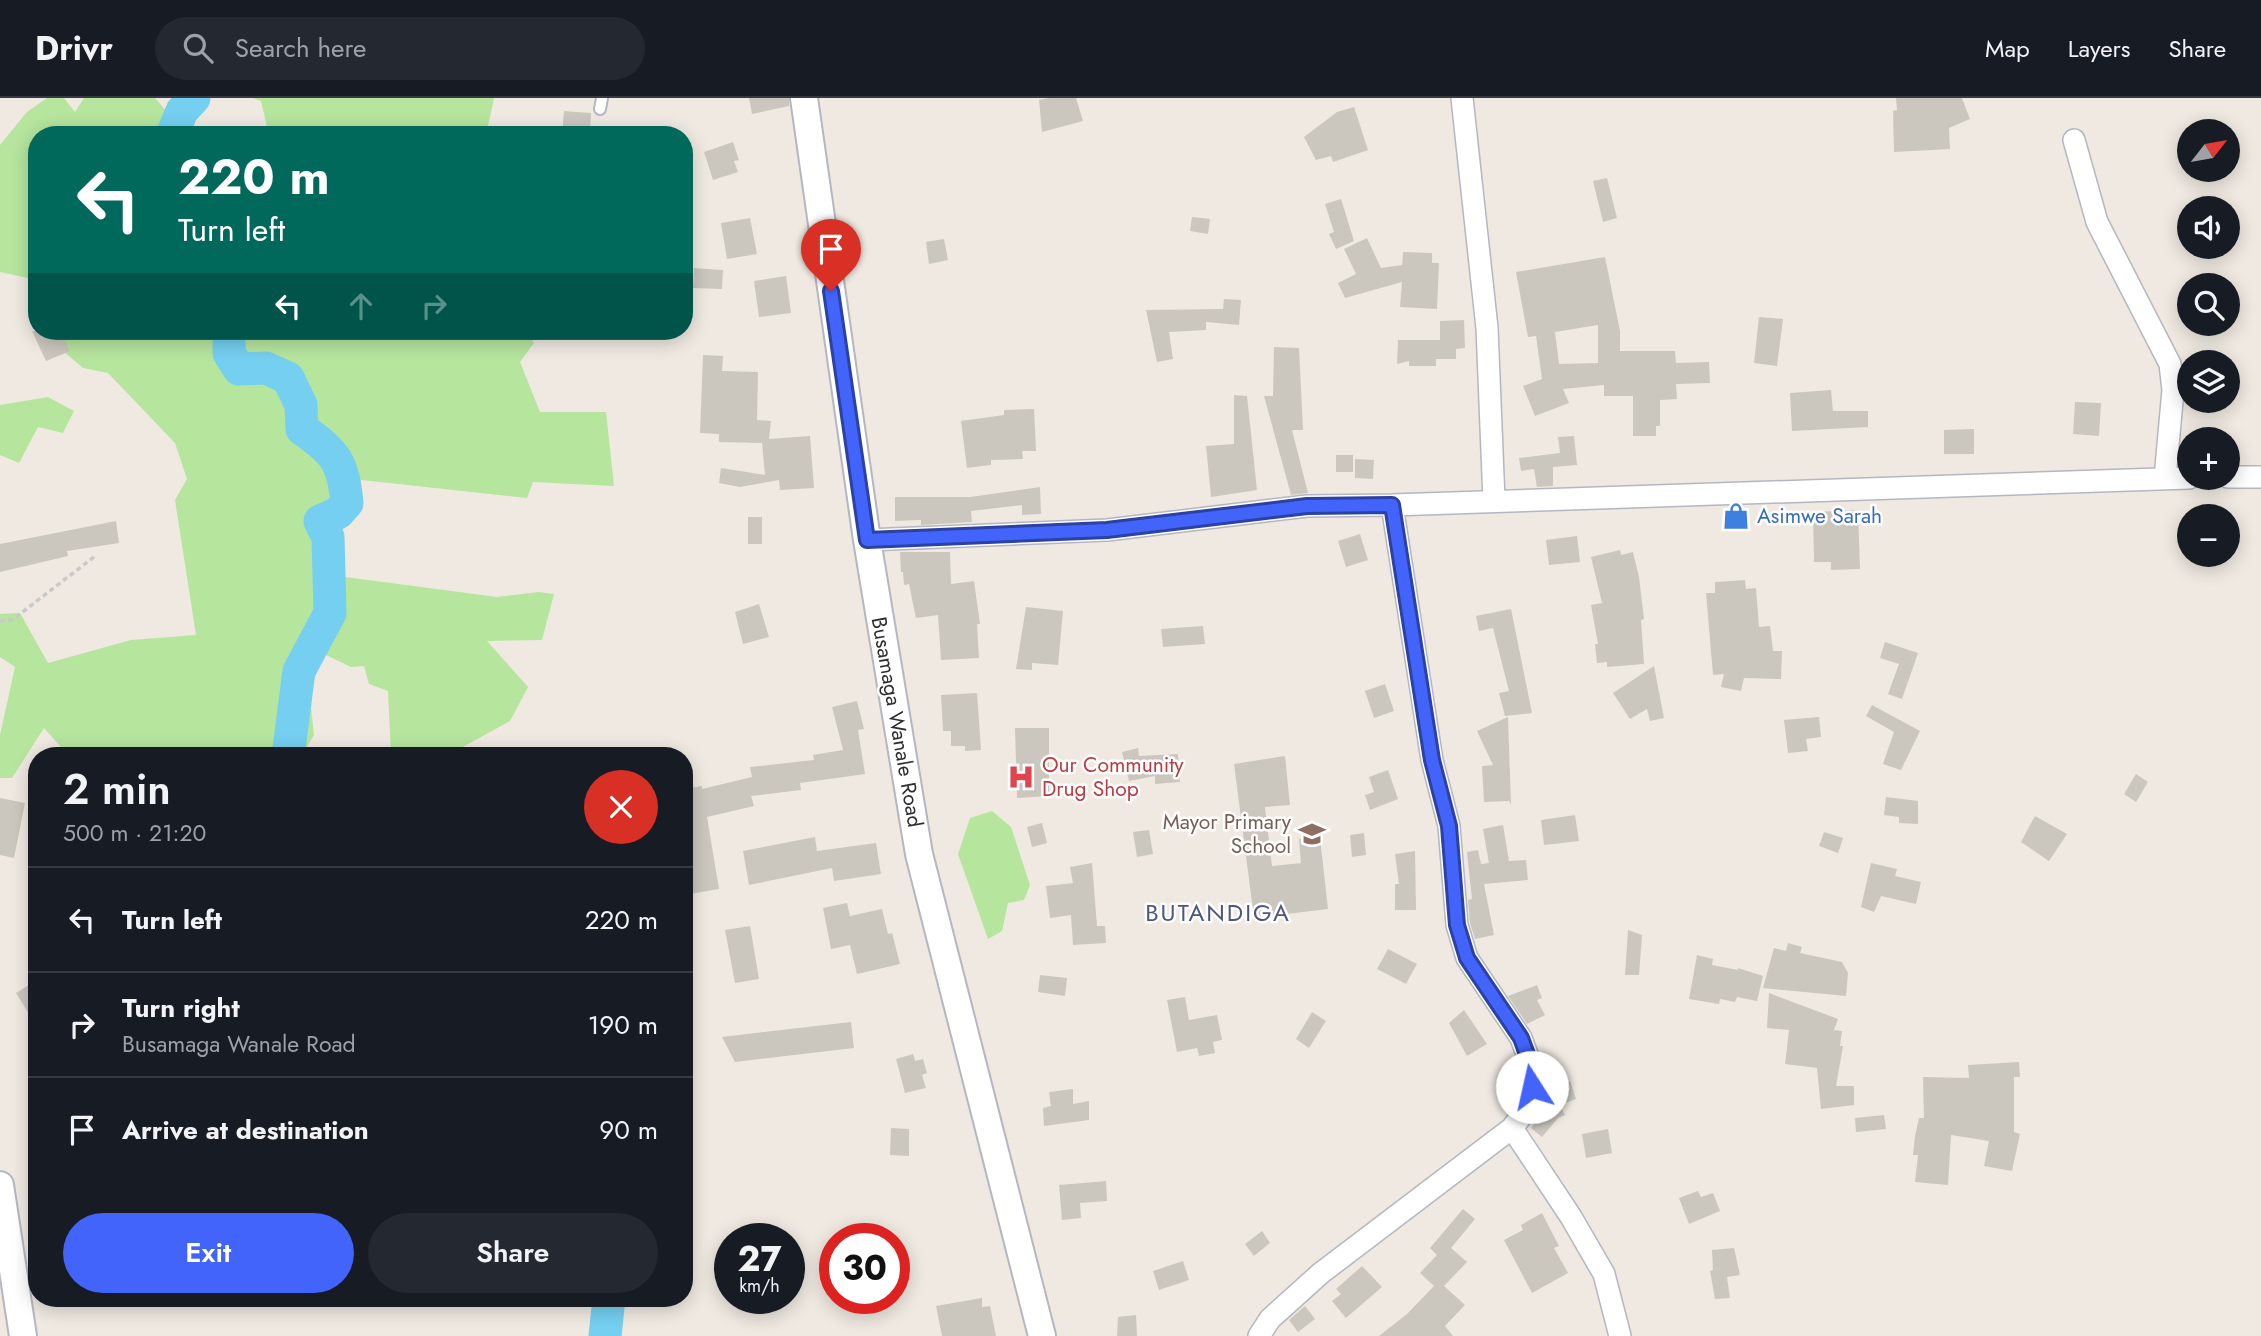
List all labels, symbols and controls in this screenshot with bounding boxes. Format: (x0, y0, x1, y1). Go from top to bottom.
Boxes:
search box (155, 17, 645, 80)
text: Drivr (35, 25, 113, 72)
icon: search (179, 29, 217, 67)
text: Search here (235, 29, 366, 67)
text: Map (1985, 31, 2030, 66)
text: Layers (2068, 31, 2130, 66)
text: Share (2168, 31, 2226, 66)
north arrow (2177, 119, 2240, 182)
map controls (2177, 119, 2240, 567)
text: 220 m (178, 142, 330, 212)
icon: left (63, 154, 154, 245)
button: sound (2177, 196, 2240, 259)
text: Turn left (178, 207, 285, 253)
pin (801, 219, 861, 291)
icon: arrive (812, 230, 850, 268)
button: search (2177, 273, 2240, 336)
icon: left (269, 287, 307, 325)
icon: ahead (342, 287, 380, 325)
icon: right (415, 287, 453, 325)
button: layers (2177, 350, 2240, 413)
button: + (2177, 427, 2240, 490)
shop icon: Asimwe Sarah (1721, 501, 1751, 531)
place label: Asimwe Sarah (1757, 501, 1882, 531)
button: − (2177, 504, 2240, 567)
street label: Busamaga Wanale Road (864, 614, 930, 830)
place label: Our Community Drug Shop (1042, 750, 1184, 804)
text: 2 min (63, 759, 171, 820)
hospital icon: Our Community Drug Shop (1006, 762, 1036, 792)
button: close (584, 770, 658, 844)
place label: Mayor Primary School (1163, 807, 1292, 861)
text: 500 m · 21:20 (63, 816, 206, 850)
school or university icon: Mayor Primary School (1297, 819, 1327, 849)
district label: BUTANDIGA (1145, 895, 1291, 930)
icon: left (63, 901, 101, 939)
text: Turn left (122, 901, 222, 939)
text: 220 m (585, 901, 658, 939)
text: Turn right (122, 989, 240, 1027)
icon: right (63, 1006, 101, 1044)
text: 190 m (588, 1006, 658, 1044)
text: Busamaga Wanale Road (122, 1027, 356, 1061)
position arrow (1495, 1050, 1569, 1124)
icon: arrive (63, 1111, 101, 1149)
text: Arrive at destination (122, 1111, 369, 1149)
text: 90 m (599, 1111, 658, 1149)
button: Exit (63, 1213, 354, 1293)
button: Share (368, 1213, 658, 1293)
speed limit sign: 30 (819, 1223, 910, 1314)
text: 27 (737, 1234, 782, 1284)
text: km/h (739, 1273, 780, 1299)

